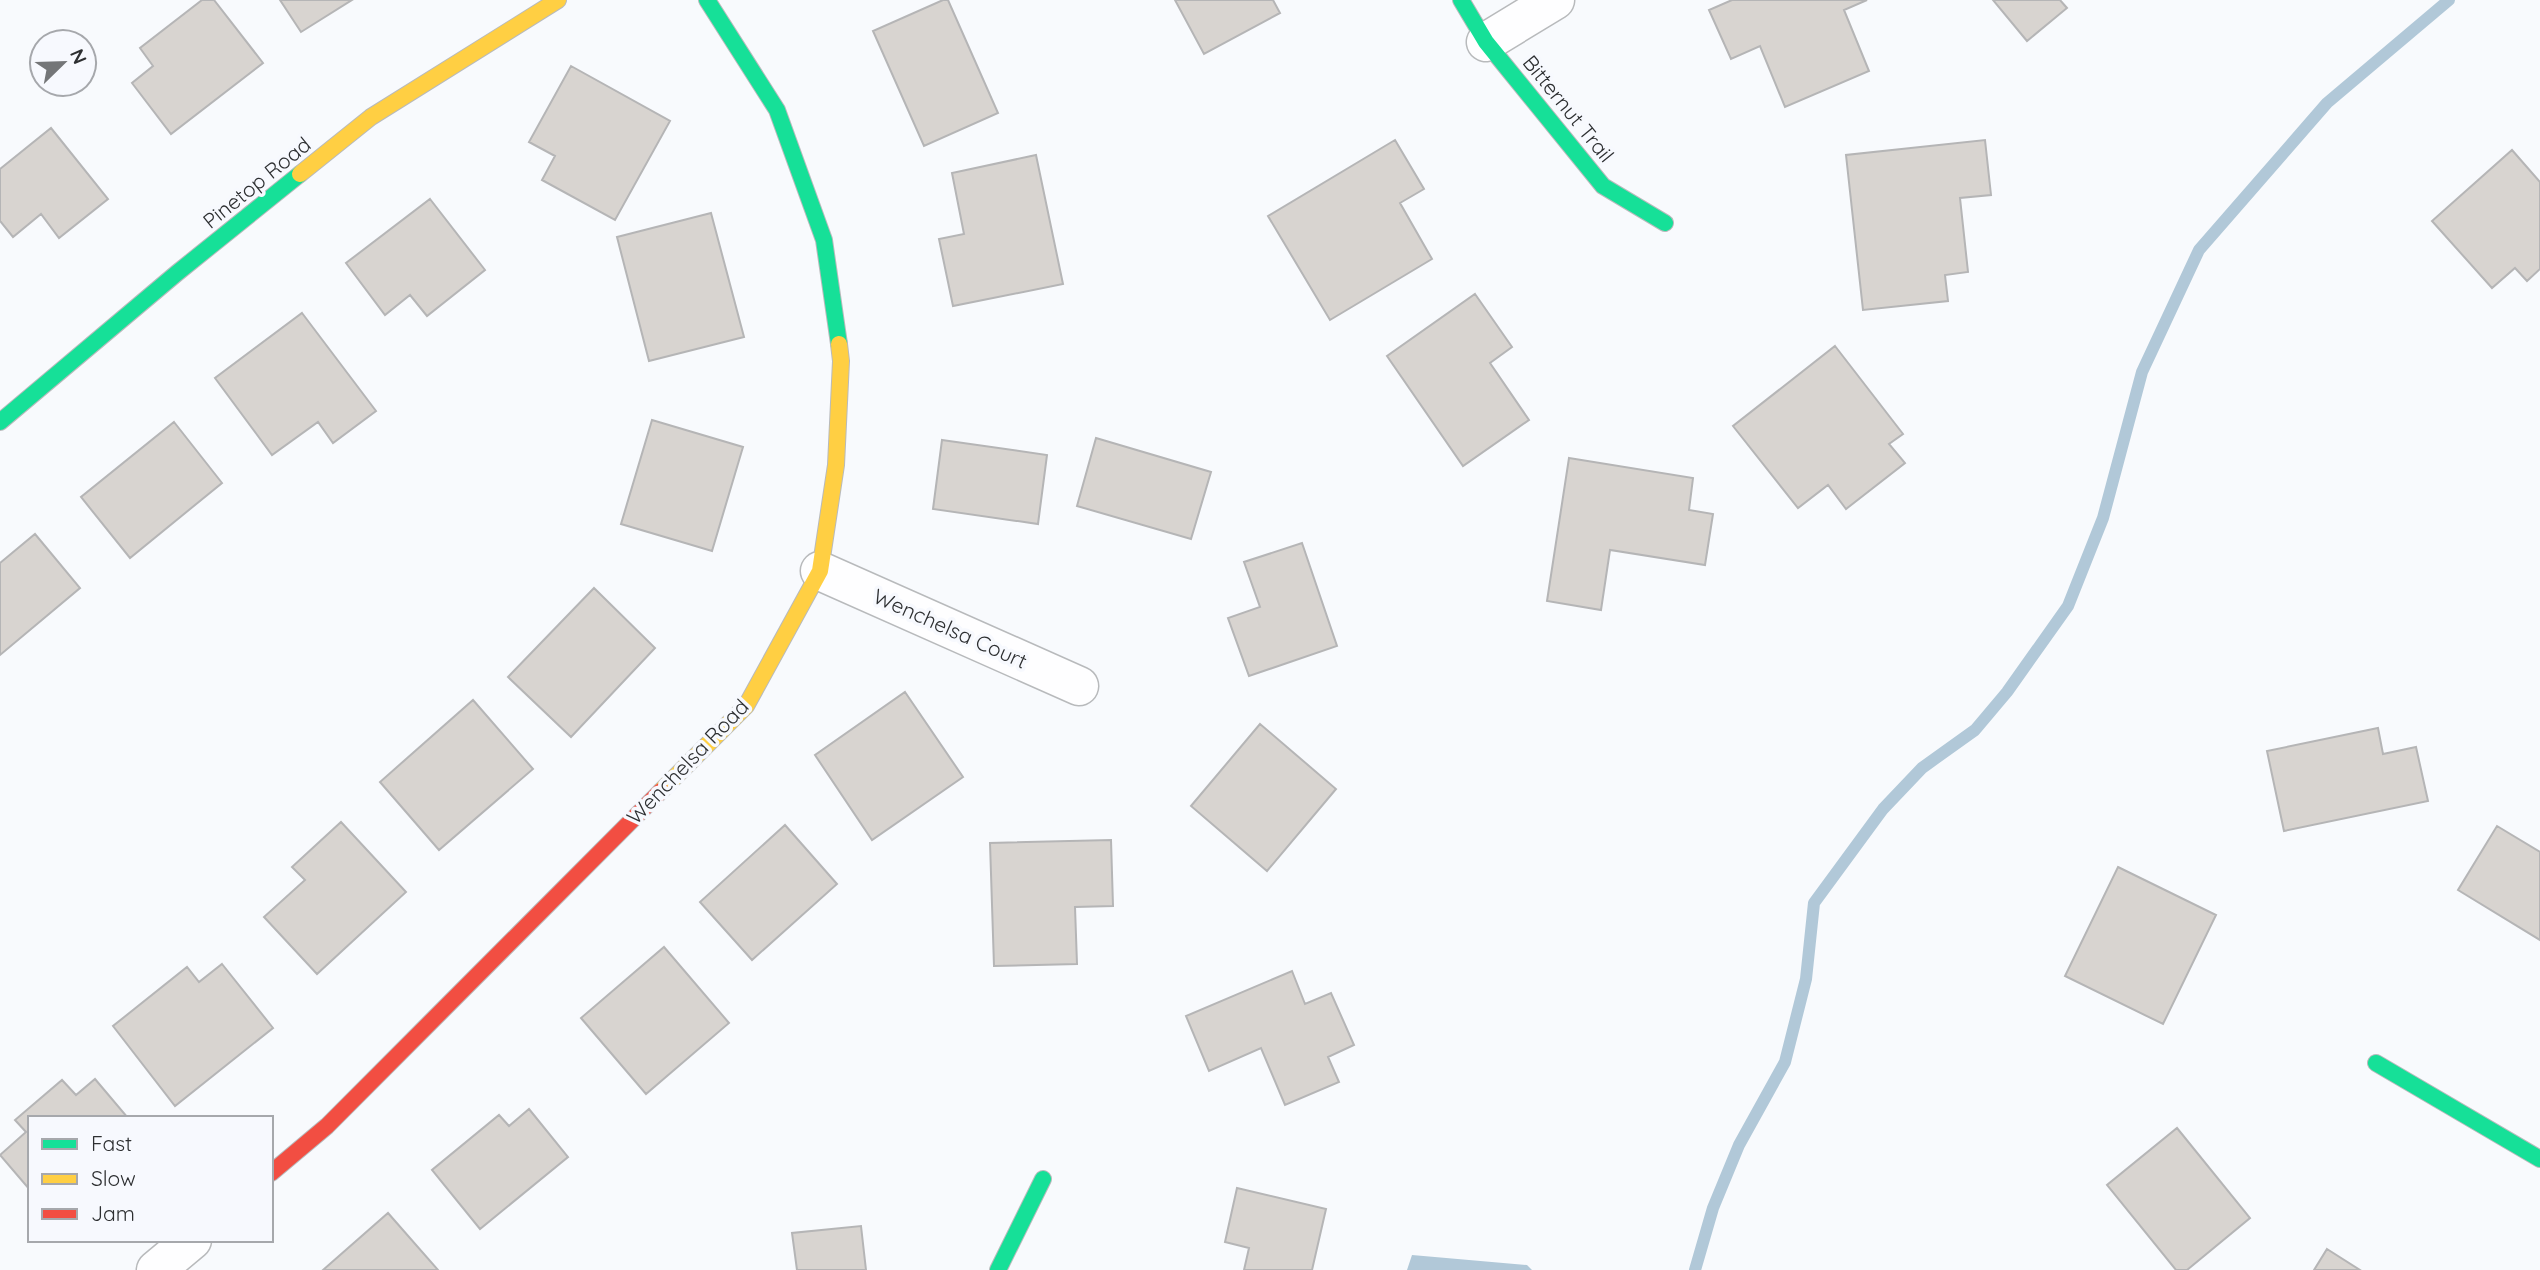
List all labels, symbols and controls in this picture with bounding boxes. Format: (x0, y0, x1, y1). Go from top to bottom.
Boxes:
north arrow (28, 28, 98, 98)
text: N (65, 45, 92, 67)
street label: Bitternut Trail (1518, 49, 1620, 167)
street label: Pinetop Road (197, 131, 316, 234)
street label: Wenchelsa Court (870, 583, 1031, 674)
street label: Wenchelsa Road (621, 693, 754, 829)
legend (28, 1116, 273, 1242)
text: Fast (91, 1130, 132, 1156)
text: Slow (91, 1165, 136, 1191)
text: Jam (91, 1200, 135, 1226)

